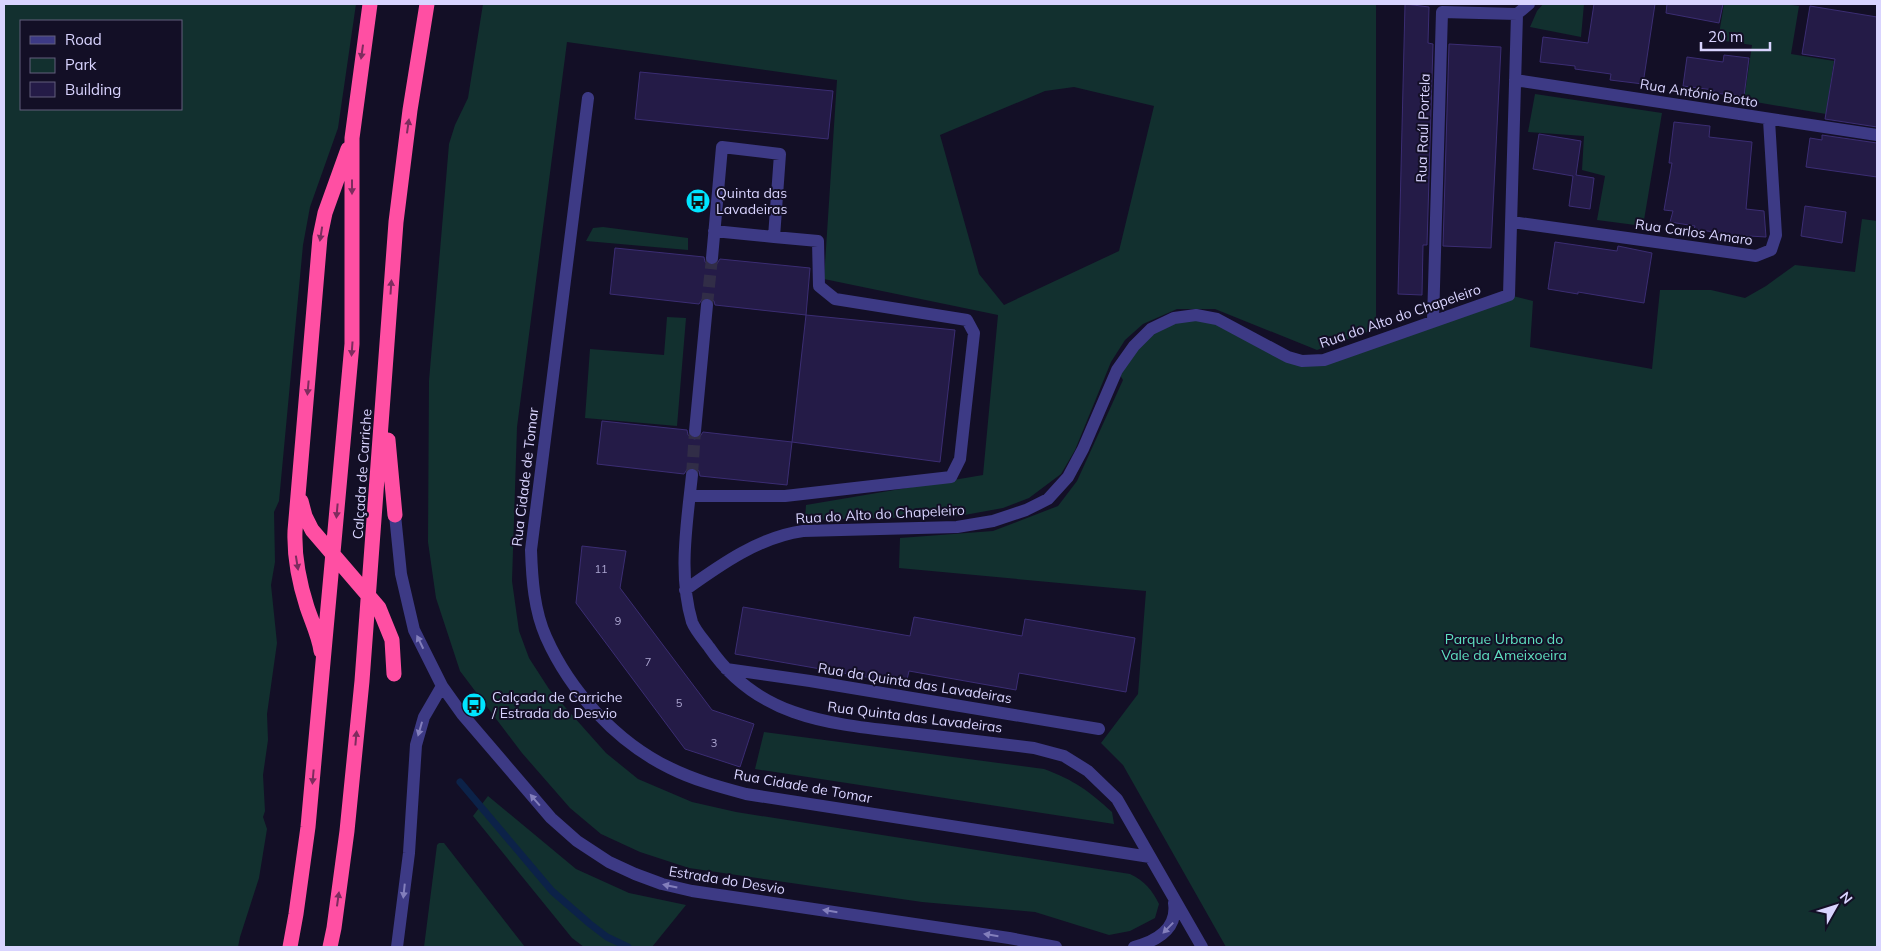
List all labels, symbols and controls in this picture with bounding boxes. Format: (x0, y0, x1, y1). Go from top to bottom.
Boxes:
legend (20, 20, 182, 110)
scale bar (1701, 20, 1770, 52)
text: 20 m (1708, 27, 1743, 46)
text: Road (65, 30, 102, 49)
one-way arrow (358, 44, 366, 60)
text: Park (65, 55, 97, 74)
street label: Rua Raúl Portela (1412, 73, 1434, 183)
street label: Rua António Botto (1639, 75, 1759, 111)
text: Building (65, 80, 121, 99)
one-way arrow (404, 117, 412, 133)
one-way arrow (348, 179, 356, 195)
place label: Quinta das Lavadeiras (716, 184, 787, 218)
bus stop icon: Quinta das Lavadeiras (685, 188, 711, 214)
street label: Rua Carlos Amaro (1634, 215, 1754, 249)
one-way arrow (317, 227, 325, 243)
one-way arrow (388, 279, 396, 295)
street label: Rua do Alto do Chapeleiro (1317, 280, 1483, 352)
one-way arrow (347, 342, 355, 358)
one-way arrow (303, 381, 311, 397)
street label: Rua Cidade de Tomar (508, 406, 543, 548)
street label: Calçada de Carriche (348, 408, 376, 540)
street label: Rua do Alto do Chapeleiro (795, 501, 965, 527)
one-way arrow (333, 503, 341, 519)
one-way arrow (293, 555, 301, 571)
house number: 11 (594, 562, 608, 576)
house number: 9 (615, 614, 621, 628)
park label: Parque Urbano do Vale da Ameixoeira (1441, 630, 1567, 664)
one-way arrow (416, 635, 424, 649)
house number: 7 (645, 655, 651, 669)
street label: Rua da Quinta das Lavadeiras (817, 659, 1013, 707)
place label: Calçada de Carriche / Estrada do Desvio (491, 688, 622, 722)
bus stop icon: Calçada de Carriche / Estrada do Desvio (461, 692, 487, 718)
house number: 5 (676, 696, 683, 710)
street label: Rua Quinta das Lavadeiras (827, 697, 1003, 737)
one-way arrow (416, 722, 424, 737)
one-way arrow (352, 730, 360, 746)
house number: 3 (711, 736, 717, 750)
street label: Rua Cidade de Tomar (732, 765, 874, 807)
one-way arrow (309, 769, 317, 785)
one-way arrow (529, 794, 541, 806)
street label: Estrada do Desvio (668, 862, 786, 898)
north arrow (1811, 881, 1861, 931)
one-way arrow (662, 882, 677, 890)
one-way arrow (400, 883, 408, 899)
text: N (1836, 888, 1856, 908)
one-way arrow (334, 891, 342, 907)
one-way arrow (822, 907, 838, 915)
one-way arrow (1162, 921, 1174, 933)
one-way arrow (982, 931, 998, 939)

